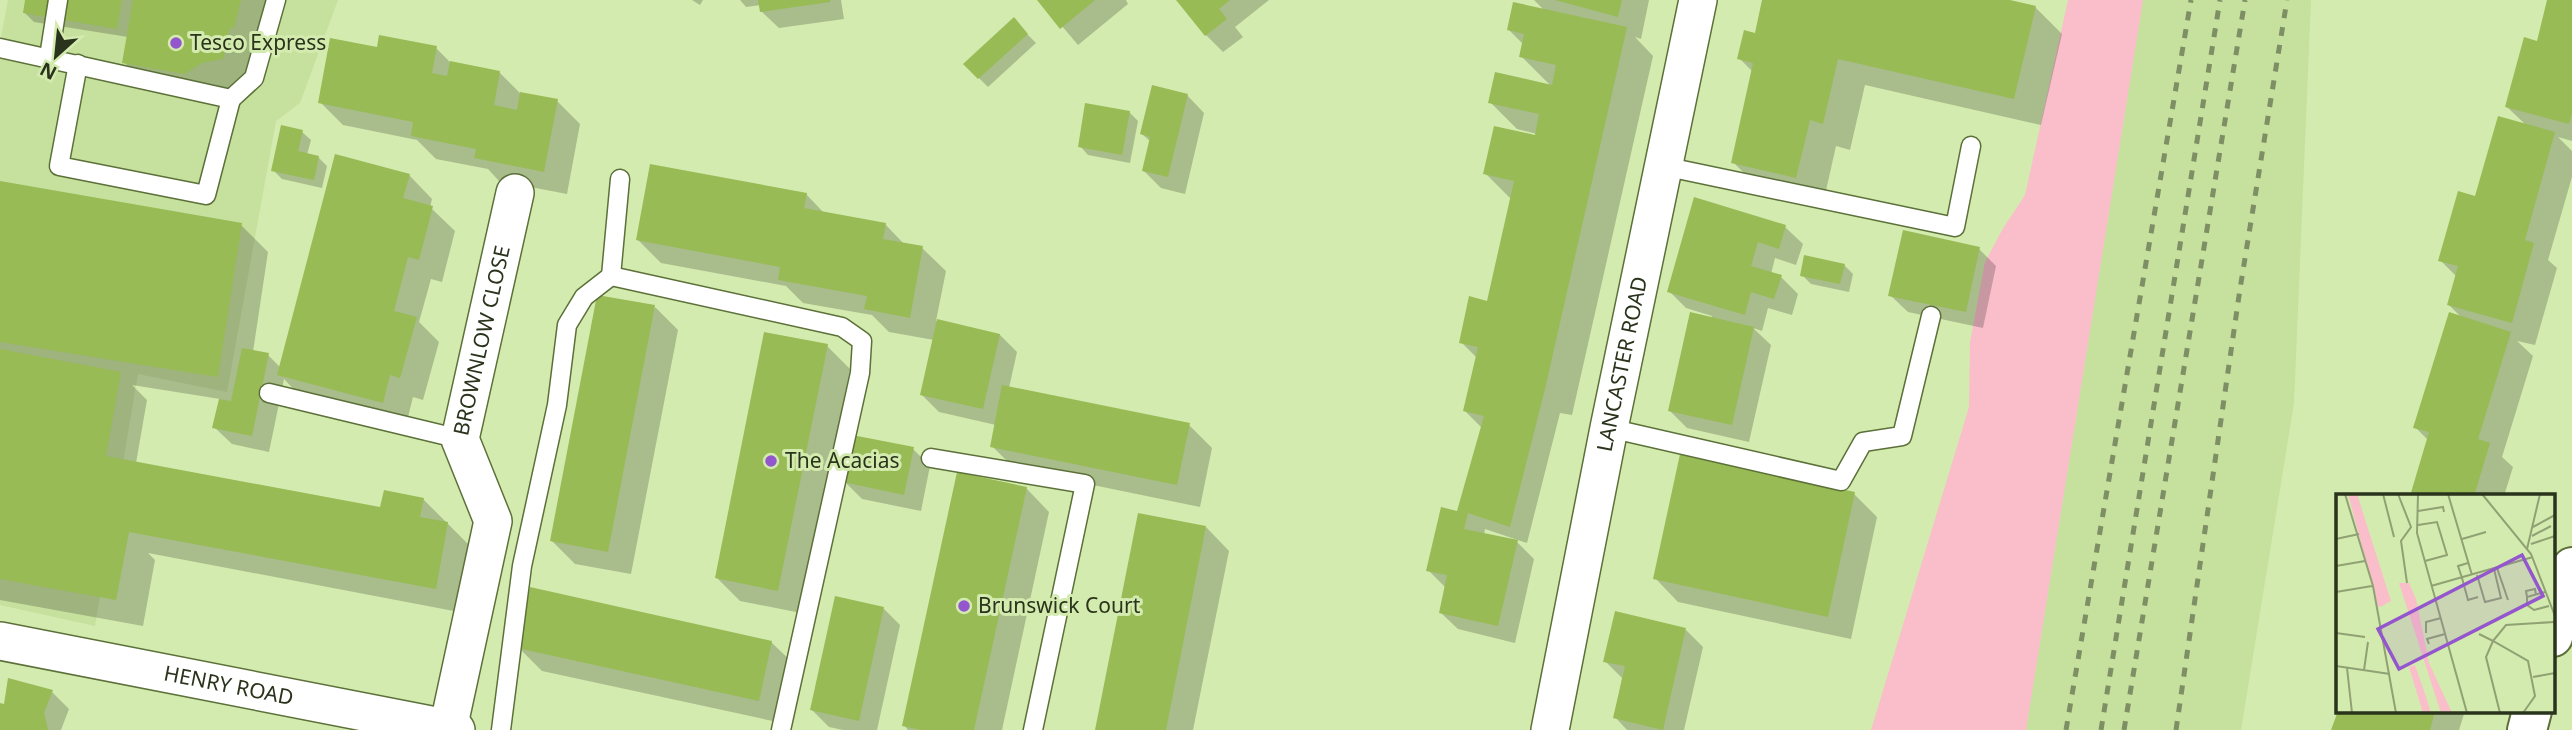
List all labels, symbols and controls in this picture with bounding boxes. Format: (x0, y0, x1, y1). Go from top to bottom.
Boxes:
north arrow (21, 21, 91, 91)
place label: Tesco Express (190, 28, 326, 56)
marker: Tesco Express (168, 35, 184, 51)
text: N (35, 56, 61, 86)
street label: BROWNLOW CLOSE (446, 243, 516, 438)
street label: LANCASTER ROAD (1590, 274, 1653, 454)
place label: The Acacias (785, 446, 900, 474)
marker: The Acacias (763, 453, 779, 469)
inset map (2336, 494, 2554, 712)
place label: Brunswick Court (978, 591, 1141, 619)
marker: Brunswick Court (956, 598, 972, 614)
street label: HENRY ROAD (162, 658, 296, 711)

